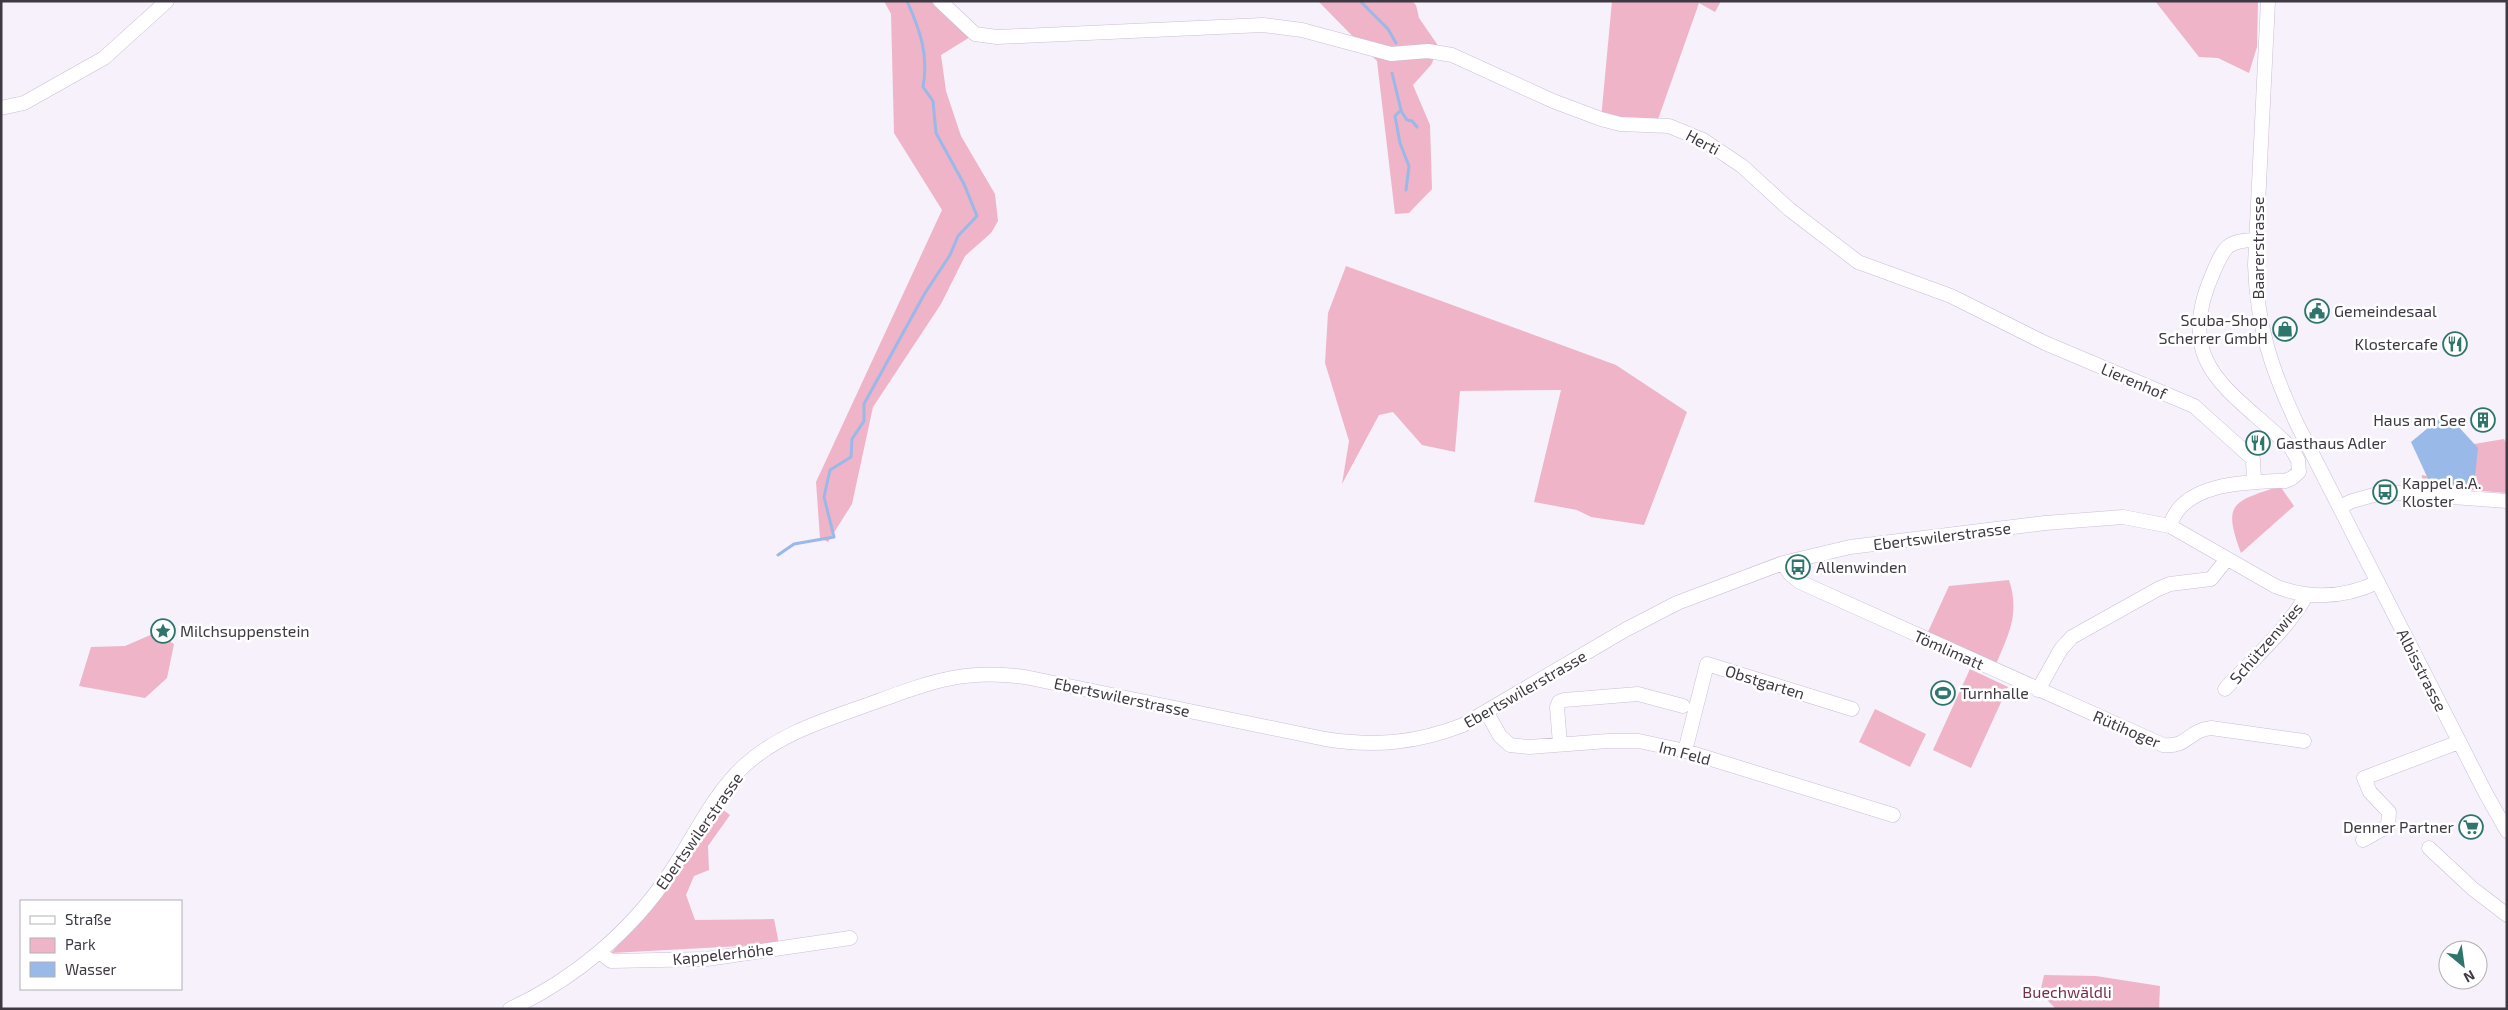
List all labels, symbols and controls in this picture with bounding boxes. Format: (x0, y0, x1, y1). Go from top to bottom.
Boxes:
street label: Herti (1683, 125, 1723, 158)
street label: Baarerstrasse (2248, 197, 2267, 299)
public building icon: Gemeindesaal (2304, 298, 2330, 324)
place label: Gemeindesaal (2334, 301, 2437, 320)
place label: Scuba-Shop Scherrer GmbH (2159, 310, 2268, 347)
shop icon: Scuba-Shop Scherrer GmbH (2272, 316, 2298, 342)
restaurant icon: Klostercafe (2442, 331, 2468, 357)
place label: Klostercafe (2355, 334, 2438, 353)
street label: Lierenhof (2099, 358, 2171, 403)
building icon: Haus am See (2470, 407, 2496, 433)
place label: Haus am See (2373, 410, 2466, 429)
restaurant icon: Gasthaus Adler (2245, 430, 2271, 456)
place label: Gasthaus Adler (2276, 433, 2387, 452)
place label: Kappel a.A. Kloster (2402, 473, 2481, 510)
bus stop icon: Kappel a.A. Kloster (2372, 479, 2398, 505)
street label: Ebertswilerstrasse (1872, 518, 2012, 553)
bus stop icon: Allenwinden (1785, 554, 1811, 580)
place label: Allenwinden (1816, 557, 1907, 576)
street label: Schützenwies (2225, 598, 2306, 687)
place icon: Milchsuppenstein (150, 618, 176, 644)
place label: Milchsuppenstein (180, 621, 310, 640)
street label: Albisstrasse (2394, 625, 2451, 714)
street label: Tömlimatt (1911, 626, 1987, 673)
street label: Ebertswilerstrasse (1460, 646, 1589, 731)
street label: Obstgarten (1723, 660, 1807, 703)
street label: Ebertswilerstrasse (1052, 673, 1192, 720)
sports icon: Turnhalle (1930, 680, 1956, 706)
place label: Turnhalle (1960, 683, 2029, 702)
street label: Rütihoger (2091, 706, 2164, 751)
street label: Im Feld (1657, 737, 1713, 769)
street label: Ebertswilerstrasse (651, 769, 746, 893)
supermarket icon: Denner Partner (2458, 814, 2484, 840)
place label: Denner Partner (2343, 817, 2455, 836)
legend (20, 900, 182, 990)
text: Straße (65, 910, 111, 928)
text: Park (65, 935, 96, 953)
street label: Kappelerhöhe (672, 939, 774, 968)
north arrow (2438, 940, 2488, 990)
text: Wasser (65, 960, 117, 978)
text: N (2461, 967, 2478, 987)
park label: Buechwäldli (2022, 982, 2112, 1001)

